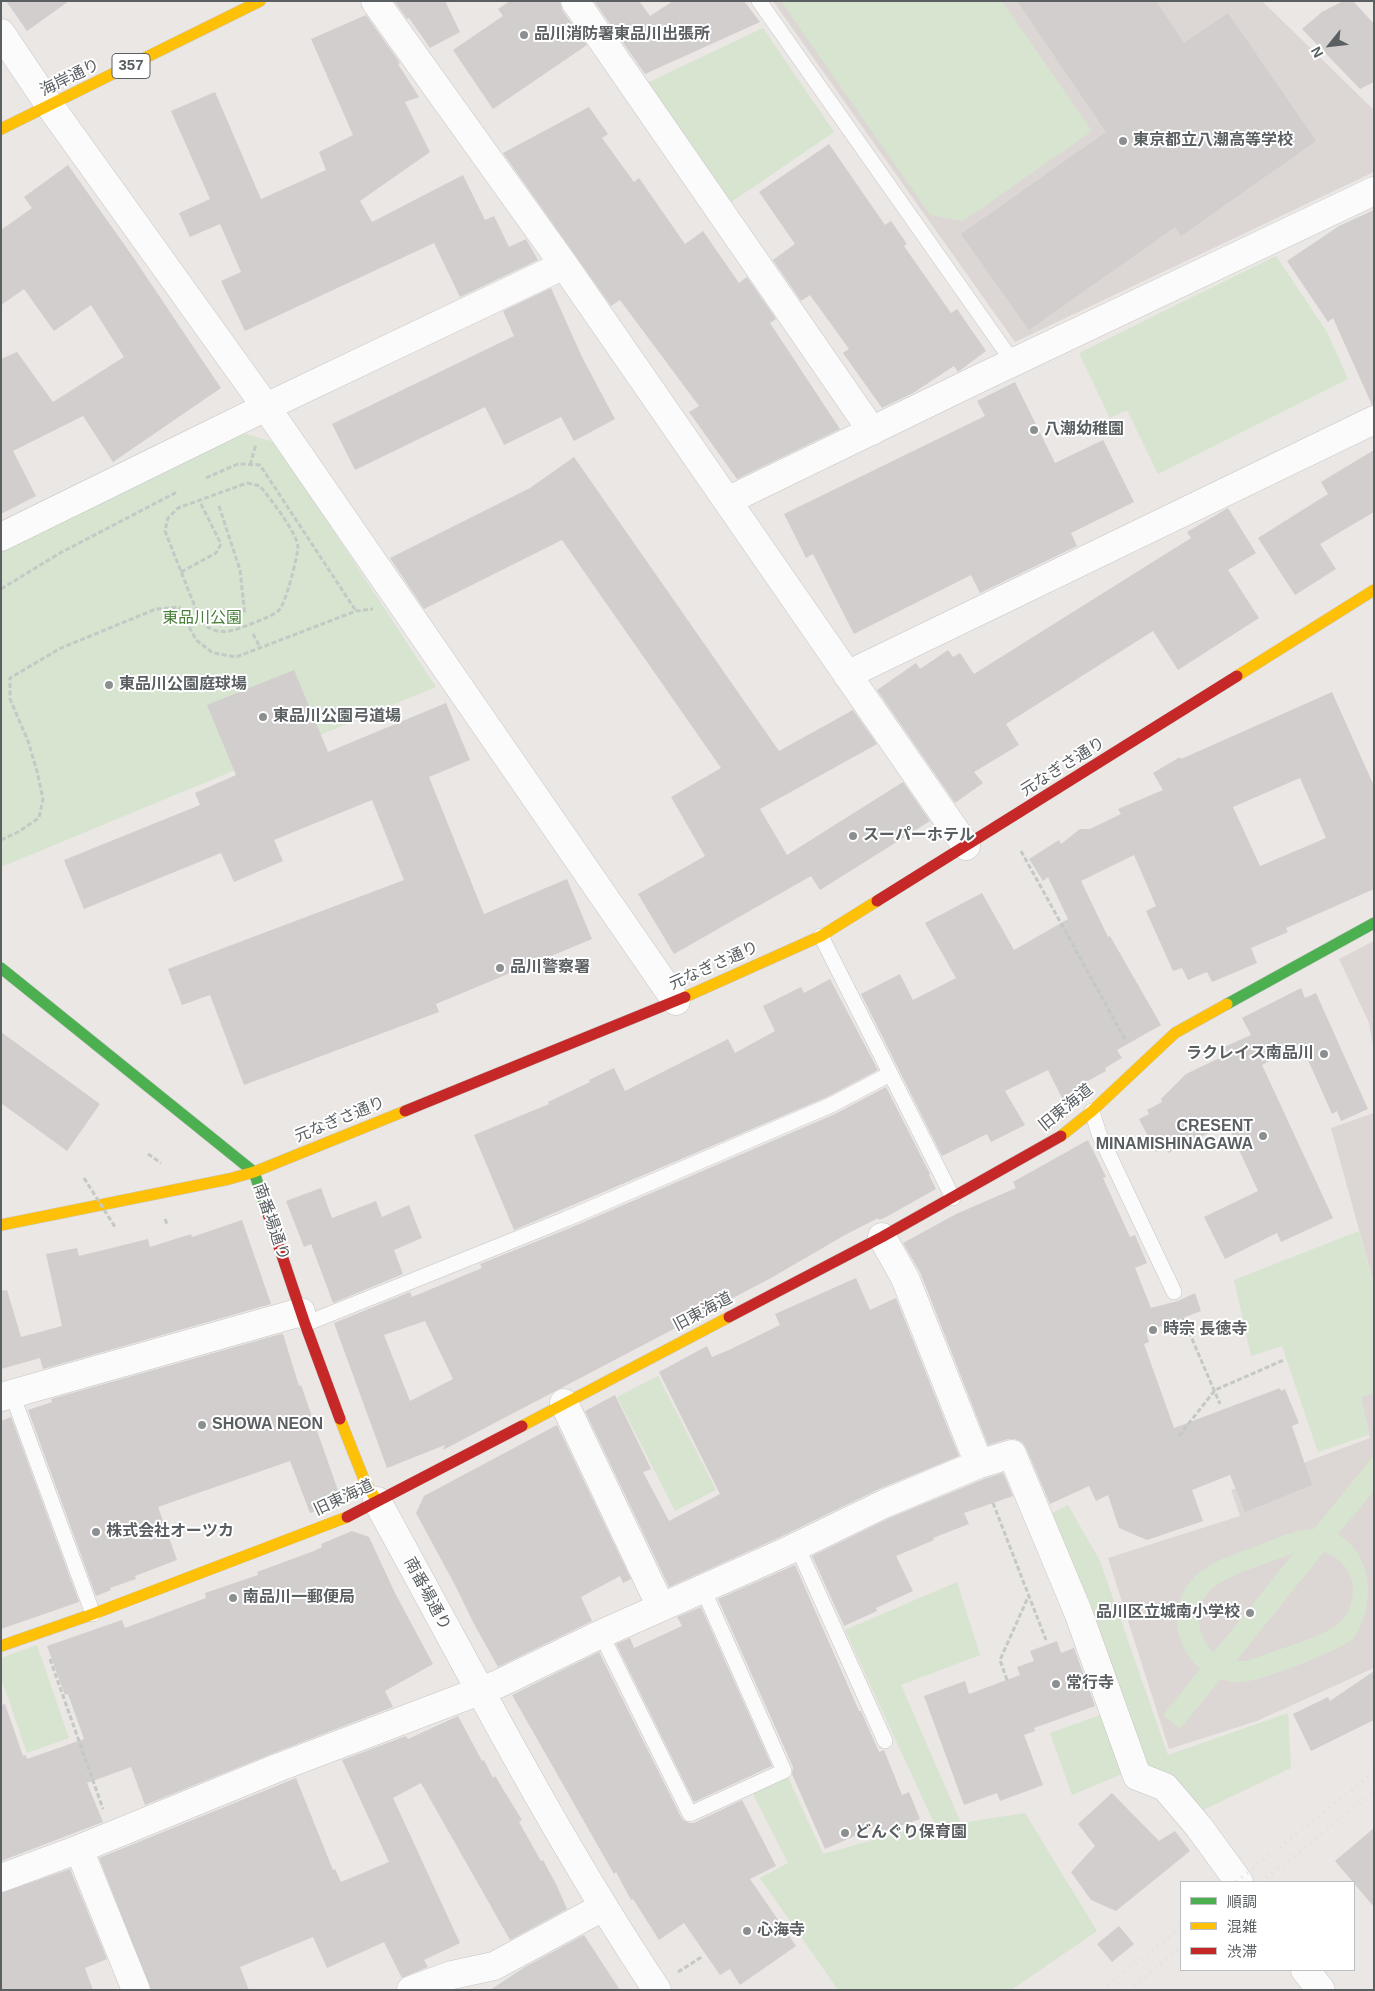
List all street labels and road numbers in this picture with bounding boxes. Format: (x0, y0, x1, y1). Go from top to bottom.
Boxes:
road number: 357 (112, 54, 150, 78)
street label: 海岸通り (37, 55, 103, 101)
street label: 元なぎさ通り (1017, 733, 1109, 801)
street label: 元なぎさ通り (666, 938, 762, 994)
street label: 旧東海道 (1035, 1080, 1097, 1136)
street label: 元なぎさ通り (292, 1093, 388, 1147)
street label: 南番場通り (249, 1181, 293, 1263)
street label: 旧東海道 (670, 1289, 736, 1335)
street label: 旧東海道 (311, 1476, 377, 1520)
street label: 南番場通り (400, 1554, 454, 1634)

